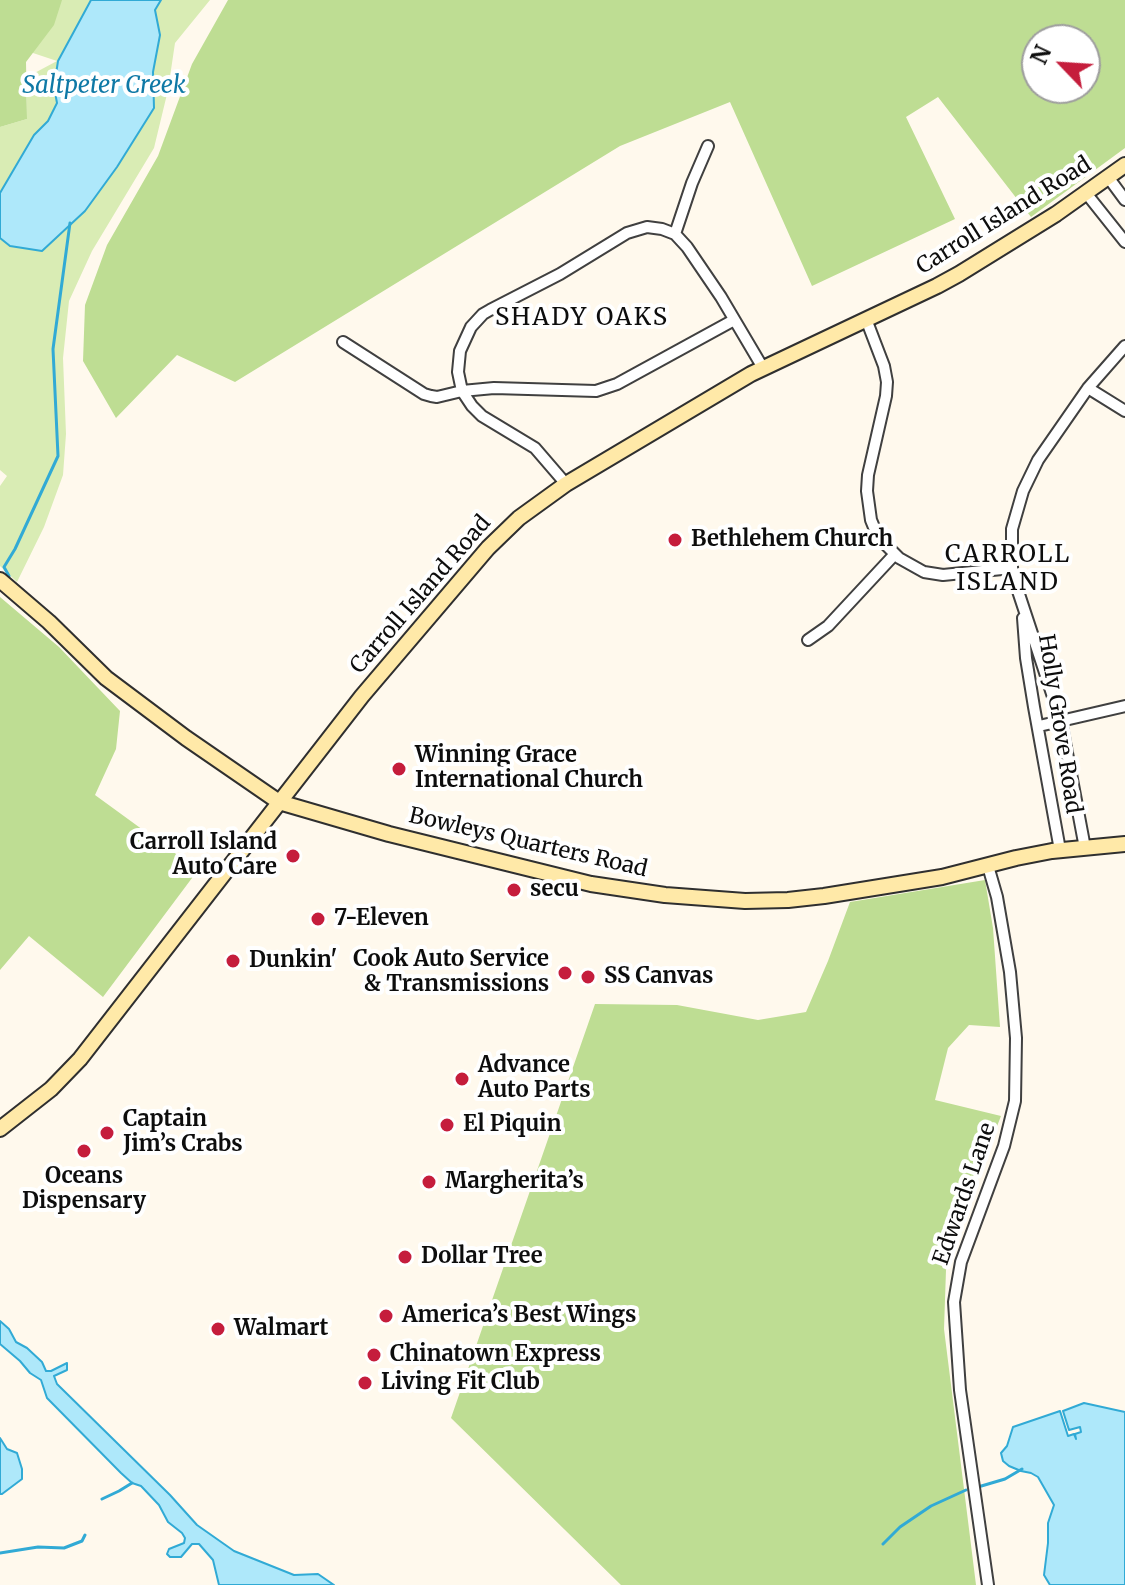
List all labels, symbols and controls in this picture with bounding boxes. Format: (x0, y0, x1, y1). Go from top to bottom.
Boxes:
north arrow (1021, 24, 1101, 104)
text: N (1025, 41, 1057, 69)
water label: Saltpeter Creek (22, 72, 186, 100)
street label: Carroll Island Road (912, 152, 1096, 280)
district label: SHADY OAKS (495, 304, 669, 332)
street label: Carroll Island Road (345, 511, 497, 679)
place label: Bethlehem Church (691, 527, 893, 553)
marker: Bethlehem Church (666, 531, 684, 549)
district label: CARROLL ISLAND (945, 541, 1071, 597)
street label: Holly Grove Road (1032, 632, 1086, 816)
place label: Winning Grace International Church (415, 743, 643, 794)
marker: Winning Grace International Church (390, 760, 408, 778)
street label: Bowleys Quarters Road (406, 803, 650, 883)
place label: Carroll Island Auto Care (130, 830, 277, 882)
marker: Carroll Island Auto Care (284, 847, 302, 865)
place label: secu (530, 877, 579, 903)
marker: secu (505, 881, 523, 899)
place label: 7-Eleven (334, 906, 429, 932)
marker: 7-Eleven (309, 910, 327, 928)
place label: Cook Auto Service & Transmissions (353, 947, 549, 998)
place label: Dunkin' (249, 948, 337, 974)
marker: Dunkin' (224, 952, 242, 970)
marker: Cook Auto Service & Transmissions (556, 964, 574, 982)
place label: SS Canvas (604, 964, 713, 990)
marker: SS Canvas (579, 968, 597, 986)
place label: Advance Auto Parts (478, 1053, 591, 1104)
marker: Advance Auto Parts (453, 1070, 471, 1088)
place label: Captain Jim’s Crabs (123, 1107, 243, 1158)
place label: El Piquin (463, 1112, 561, 1138)
marker: El Piquin (438, 1116, 456, 1134)
street label: Edwards Lane (928, 1120, 1002, 1268)
marker: Captain Jim’s Crabs (98, 1124, 116, 1142)
marker: Oceans Dispensary (75, 1142, 93, 1160)
place label: Oceans Dispensary (22, 1164, 146, 1216)
place label: Margherita’s (445, 1169, 584, 1195)
marker: Margherita’s (420, 1173, 438, 1191)
place label: Dollar Tree (421, 1244, 543, 1270)
marker: Dollar Tree (396, 1248, 414, 1266)
place label: America’s Best Wings (402, 1303, 636, 1329)
marker: America’s Best Wings (377, 1307, 395, 1325)
place label: Walmart (234, 1316, 328, 1342)
marker: Walmart (209, 1320, 227, 1338)
place label: Chinatown Express (390, 1342, 601, 1368)
marker: Chinatown Express (365, 1346, 383, 1364)
place label: Living Fit Club (381, 1370, 540, 1396)
marker: Living Fit Club (356, 1374, 374, 1392)

